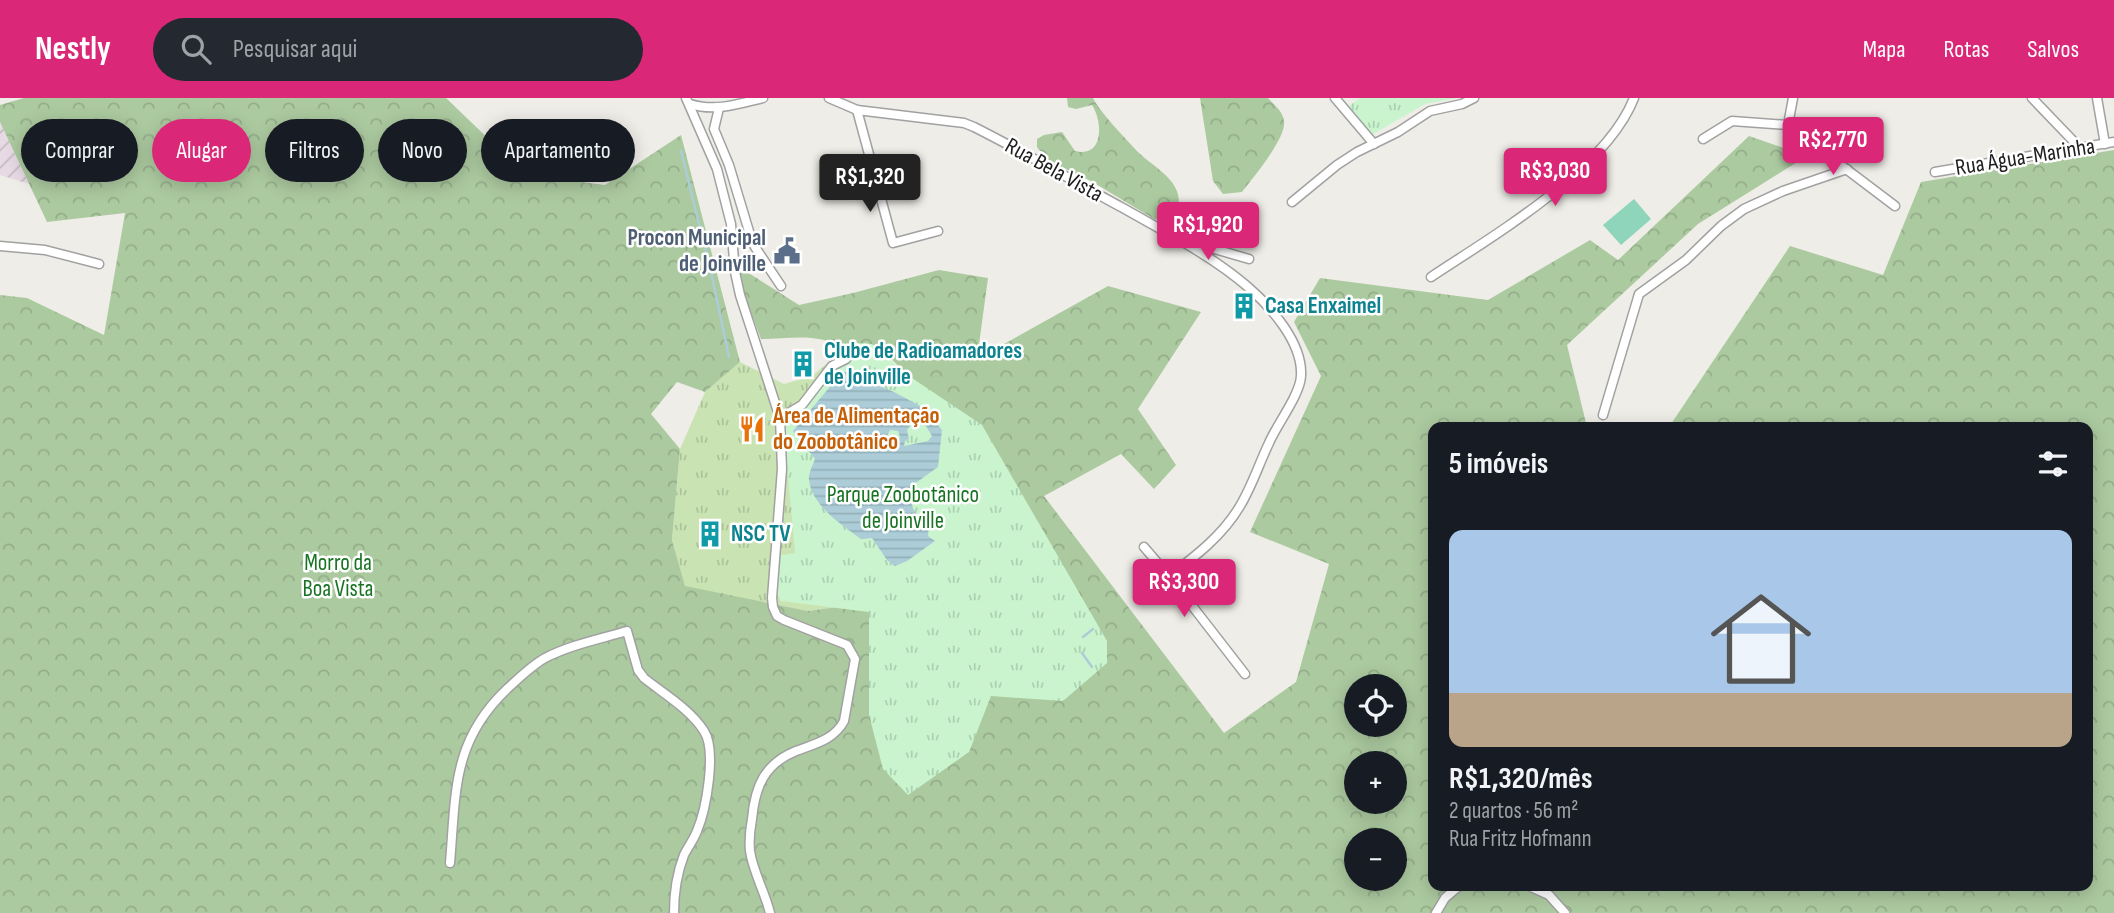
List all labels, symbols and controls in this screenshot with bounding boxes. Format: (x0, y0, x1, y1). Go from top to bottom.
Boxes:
search box (153, 18, 643, 81)
text: Nestly (35, 29, 111, 69)
icon: search (177, 30, 215, 68)
text: Pesquisar aqui (233, 34, 357, 65)
text: Mapa (1863, 35, 1906, 64)
text: Rotas (1944, 35, 1989, 64)
text: Salvos (2027, 35, 2079, 64)
pin: R$2,770 (1768, 118, 1898, 177)
chip: Comprar (21, 119, 138, 182)
chip: Alugar (152, 119, 251, 182)
chip: Filtros (265, 119, 364, 182)
chip: Novo (378, 119, 467, 182)
chip: Apartamento (481, 119, 635, 182)
text: R$2,770 (1799, 126, 1867, 154)
street label: Rua Bela Vista (1000, 132, 1108, 208)
street label: Rua Água-Marinha (1953, 132, 2097, 182)
pin: R$3,030 (1490, 148, 1620, 208)
pin: R$1,320 (805, 155, 935, 214)
text: R$3,030 (1520, 157, 1590, 185)
text: R$1,320 (835, 163, 905, 191)
pin: R$1,920 (1143, 202, 1273, 262)
text: R$1,920 (1173, 211, 1243, 239)
place label: Procon Municipal de Joinville (627, 224, 766, 278)
public building icon: Procon Municipal de Joinville (772, 236, 802, 266)
building icon: Casa Enxaimel (1229, 291, 1259, 321)
place label: Casa Enxaimel (1265, 292, 1381, 320)
place label: Clube de Radioamadores de Joinville (824, 337, 1022, 391)
building icon: Clube de Radioamadores de Joinville (788, 349, 818, 379)
place label: Área de Alimentação do Zoobotânico (772, 402, 939, 456)
restaurant icon: Área de Alimentação do Zoobotânico (737, 414, 767, 444)
icon: filters (2034, 445, 2072, 483)
text: 5 imóveis (1449, 446, 1548, 482)
park label: Parque Zoobotânico de Joinville (827, 481, 979, 535)
building icon: NSC TV (695, 519, 725, 549)
place label: NSC TV (731, 520, 791, 548)
park label: Morro da Boa Vista (303, 549, 373, 603)
pin: R$3,300 (1119, 560, 1249, 619)
text: R$3,300 (1149, 568, 1219, 596)
icon: home (1698, 576, 1824, 702)
map controls (1344, 674, 1407, 891)
button: locate (1344, 674, 1407, 737)
button: + (1344, 751, 1407, 814)
text: R$1,320/mês (1449, 761, 1592, 797)
text: 2 quartos · 56 m² (1449, 797, 1578, 825)
text: Rua Fritz Hofmann (1449, 825, 1592, 853)
button: − (1344, 828, 1407, 891)

